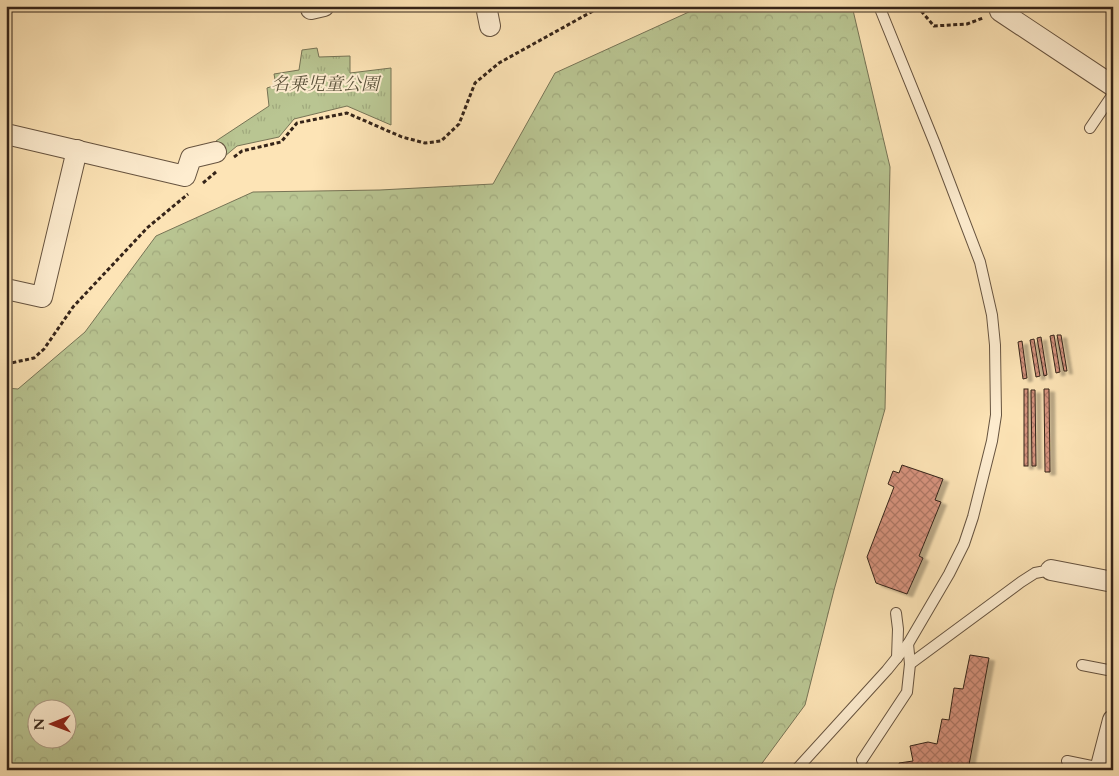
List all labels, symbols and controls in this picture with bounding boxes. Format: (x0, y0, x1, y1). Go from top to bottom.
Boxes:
park label: 名乗児童公園 (271, 72, 382, 97)
north arrow (28, 698, 78, 748)
text: N (30, 718, 49, 730)

